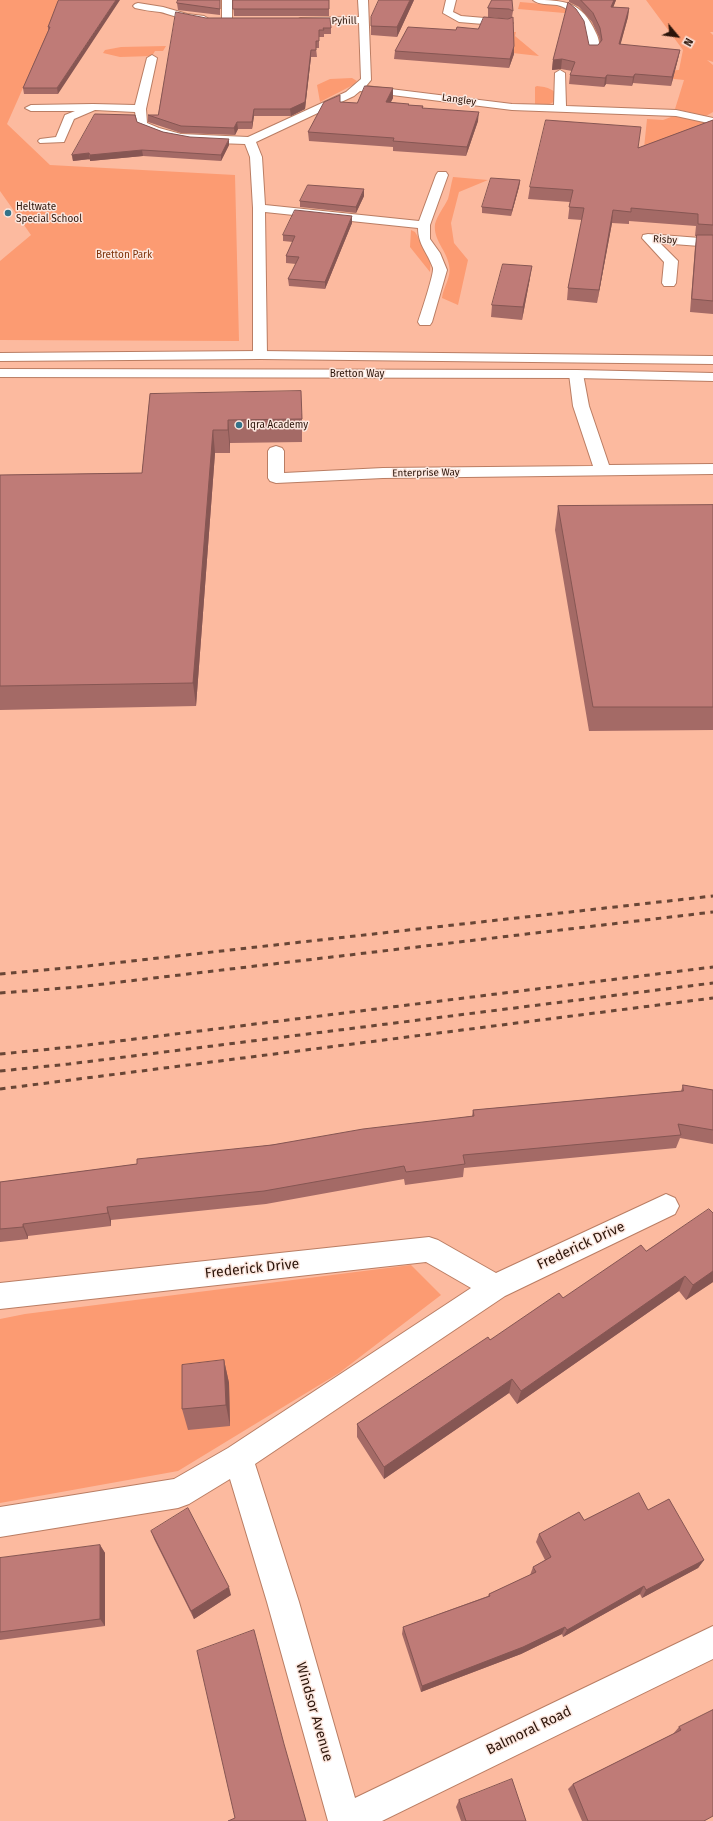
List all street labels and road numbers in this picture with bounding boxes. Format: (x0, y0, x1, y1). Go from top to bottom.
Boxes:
street label: Pyhill (331, 15, 357, 27)
street label: Langley (441, 92, 477, 108)
street label: Risby (652, 233, 678, 247)
street label: Bretton Way (330, 368, 384, 380)
street label: Enterprise Way (392, 466, 460, 480)
street label: Frederick Drive (535, 1218, 627, 1274)
street label: Frederick Drive (204, 1256, 300, 1282)
street label: Windsor Avenue (292, 1660, 336, 1764)
street label: Balmoral Road (484, 1703, 574, 1759)

